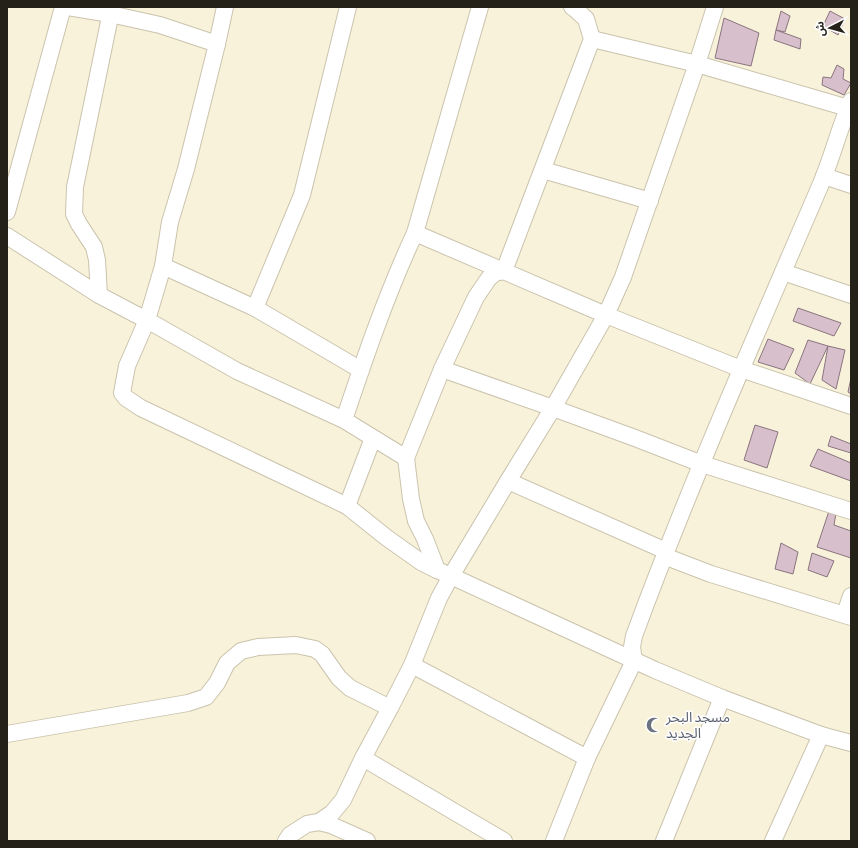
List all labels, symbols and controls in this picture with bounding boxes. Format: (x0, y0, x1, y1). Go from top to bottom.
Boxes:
north arrow (810, 8, 850, 48)
text: ش (813, 21, 828, 37)
place label: مسجد البحر الجديد (665, 709, 730, 742)
mosque icon: مسجد البحر الجديد (645, 716, 663, 734)

